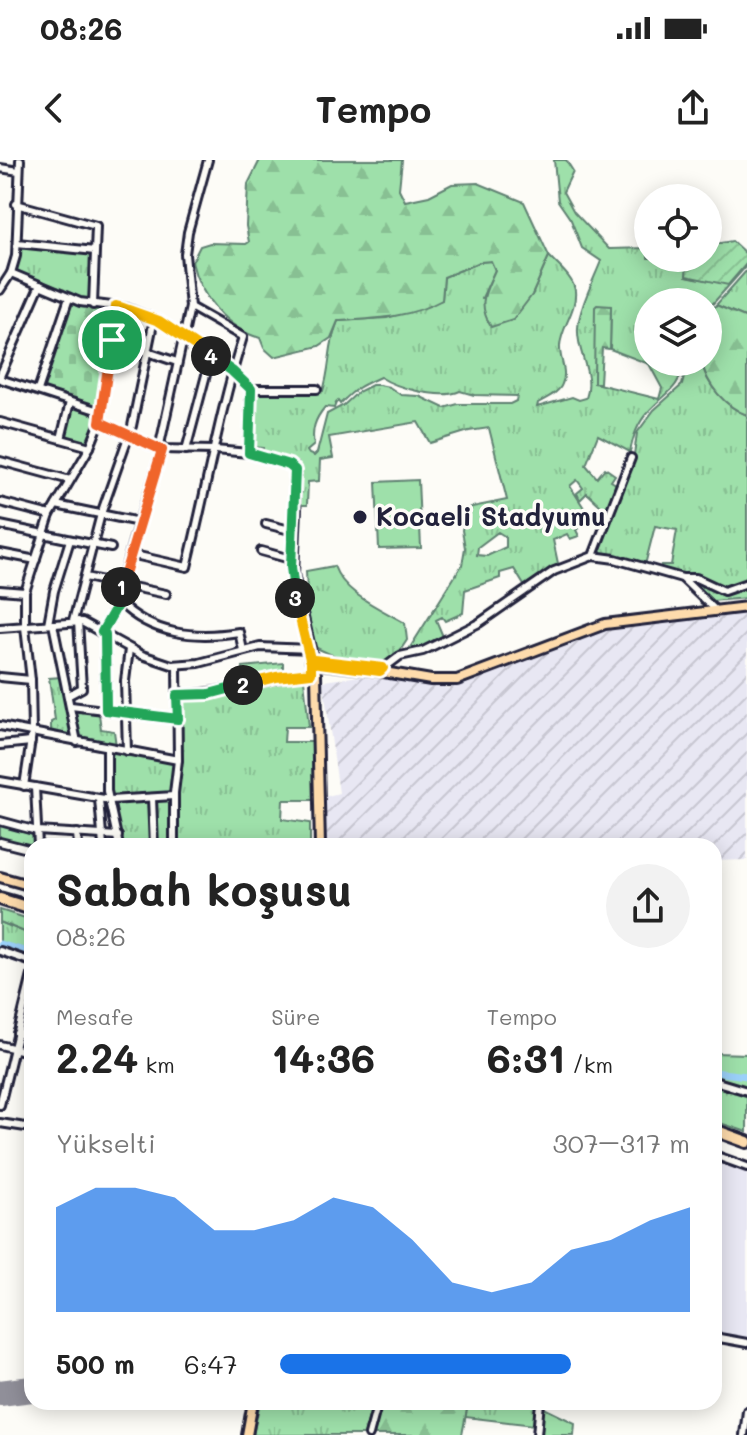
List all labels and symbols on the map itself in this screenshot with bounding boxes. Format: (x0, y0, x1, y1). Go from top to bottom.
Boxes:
pin (78, 306, 146, 374)
pin: 4 (191, 336, 231, 376)
place label: Kocaeli Stadyumu (376, 499, 606, 533)
marker: Kocaeli Stadyumu (351, 508, 369, 526)
pin: 1 (101, 567, 141, 607)
pin: 3 (275, 578, 315, 618)
pin: 2 (223, 665, 263, 705)

